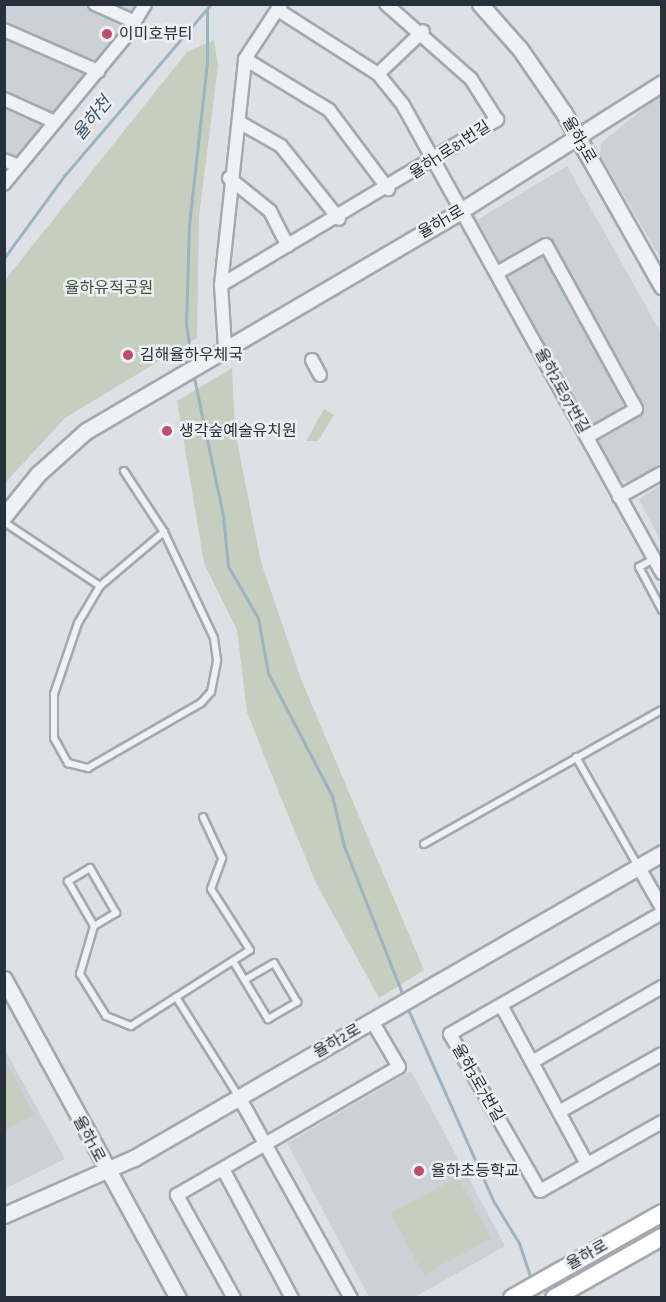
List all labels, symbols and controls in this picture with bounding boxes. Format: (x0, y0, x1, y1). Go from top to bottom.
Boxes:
place label: 이미호뷰티 (119, 24, 193, 44)
marker: 이미호뷰티 (100, 27, 114, 41)
water label: 율하천 (69, 93, 117, 145)
street label: 율하3로 (558, 113, 600, 167)
street label: 율하1로81번길 (406, 117, 494, 183)
street label: 율하1로 (415, 201, 467, 243)
park label: 율하유적공원 (65, 278, 153, 298)
place label: 김해율하우체국 (140, 345, 243, 365)
street label: 율하2로97번길 (531, 345, 593, 437)
marker: 김해율하우체국 (121, 348, 135, 362)
place label: 생각숲예술유치원 (179, 421, 297, 441)
marker: 생각숲예술유치원 (160, 424, 174, 438)
street label: 율하2로 (310, 1020, 364, 1062)
street label: 율하3로7번길 (448, 1041, 508, 1125)
street label: 율하1로 (69, 1113, 109, 1165)
place label: 율하초등학교 (431, 1161, 519, 1181)
marker: 율하초등학교 (412, 1164, 426, 1178)
street label: 율하로 (563, 1236, 611, 1274)

